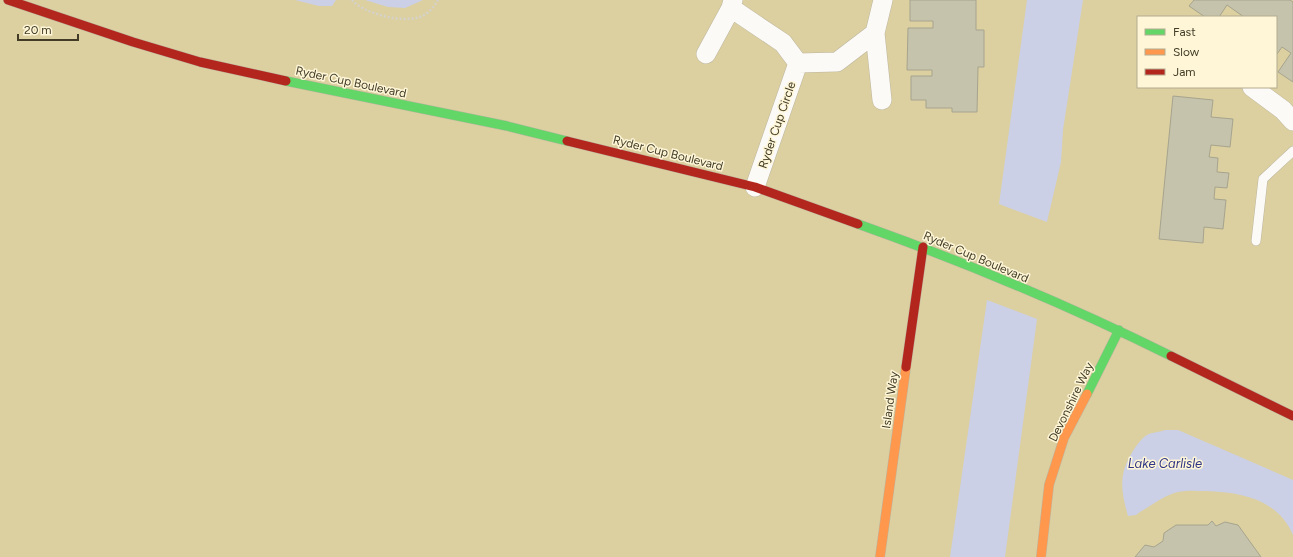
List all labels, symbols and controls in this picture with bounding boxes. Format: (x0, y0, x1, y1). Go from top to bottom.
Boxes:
scale bar (18, 16, 78, 42)
legend (1137, 16, 1277, 88)
text: 20 m (24, 23, 52, 37)
text: Fast (1173, 25, 1196, 39)
text: Slow (1173, 45, 1200, 59)
street label: Ryder Cup Boulevard (294, 63, 408, 101)
text: Jam (1173, 65, 1196, 79)
street label: Ryder Cup Circle (756, 79, 799, 170)
street label: Ryder Cup Boulevard (611, 133, 725, 173)
street label: Ryder Cup Boulevard (921, 228, 1031, 286)
street label: Devonshire Way (1046, 359, 1097, 444)
street label: Island Way (879, 370, 901, 430)
water label: Lake Carlisle (1128, 456, 1202, 471)

